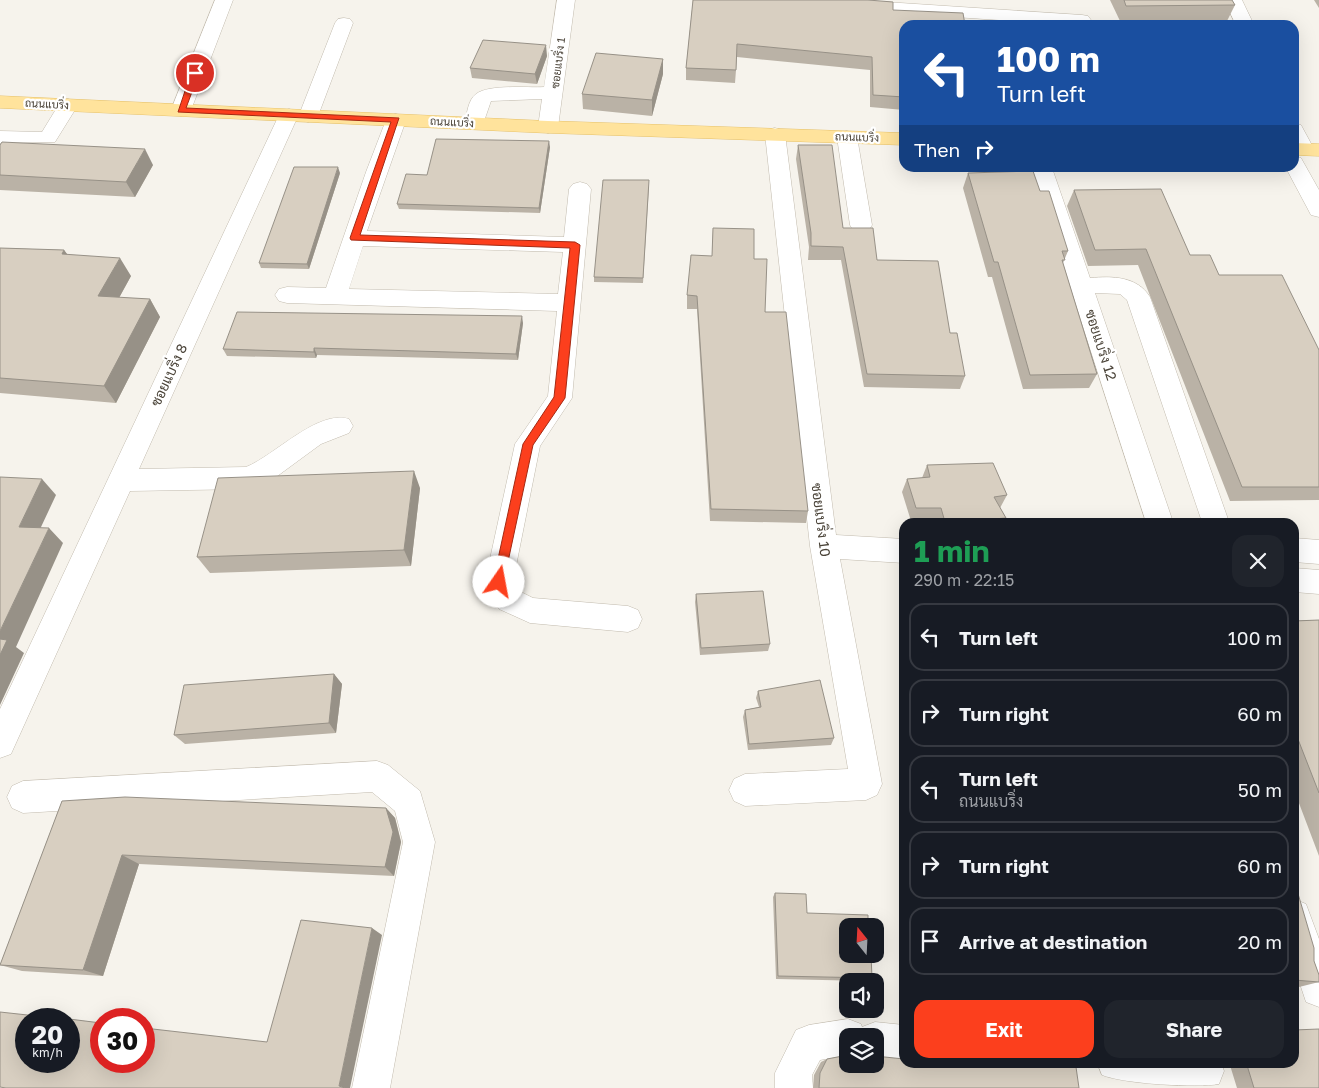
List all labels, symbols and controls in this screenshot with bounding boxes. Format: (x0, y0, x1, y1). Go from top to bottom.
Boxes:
street label: ซอยแบริ่ง 1 (544, 36, 567, 89)
text: 100 m (997, 38, 1100, 80)
icon: left (914, 40, 979, 105)
pin (174, 52, 216, 94)
icon: arrive (181, 59, 209, 87)
text: Turn left (997, 80, 1086, 107)
street label: ถนนแบริ่ง (25, 92, 70, 111)
street label: ถนนแบริ่ง (430, 110, 475, 129)
street label: ถนนแบริ่ง (835, 126, 879, 144)
icon: right (970, 135, 998, 163)
text: Then (914, 138, 960, 161)
street label: ซอยแบริ่ง 12 (1082, 307, 1123, 382)
street label: ซอยแบริ่ง 8 (145, 340, 190, 409)
street label: ซอยแบริ่ง 10 (809, 482, 837, 558)
text: 1 min (914, 533, 990, 569)
button: close (1232, 535, 1284, 587)
position arrow (472, 555, 524, 607)
text: 290 m · 22:15 (914, 570, 1014, 590)
icon: left (916, 623, 944, 651)
text: Turn left (959, 626, 1038, 649)
text: 100 m (1228, 626, 1282, 649)
icon: right (916, 699, 944, 727)
text: Turn right (959, 702, 1049, 725)
text: 60 m (1237, 702, 1282, 725)
text: Turn left (959, 767, 1038, 790)
icon: left (916, 775, 944, 803)
text: 50 m (1238, 778, 1282, 801)
text: ถนนแบริ่ง (959, 791, 1023, 811)
icon: right (916, 851, 944, 879)
text: Turn right (959, 854, 1049, 877)
text: 60 m (1237, 854, 1282, 877)
north arrow (839, 918, 884, 962)
map controls (839, 918, 884, 1073)
icon: arrive (916, 927, 944, 955)
text: Arrive at destination (959, 930, 1147, 953)
text: 20 m (1238, 930, 1282, 953)
button: sound (839, 973, 884, 1018)
button: Exit (914, 1000, 1094, 1058)
button: Share (1104, 1000, 1284, 1058)
speed limit sign: 30 (90, 1008, 155, 1073)
text: 20 (32, 1019, 63, 1050)
button: layers (839, 1028, 884, 1073)
text: km/h (32, 1045, 63, 1060)

